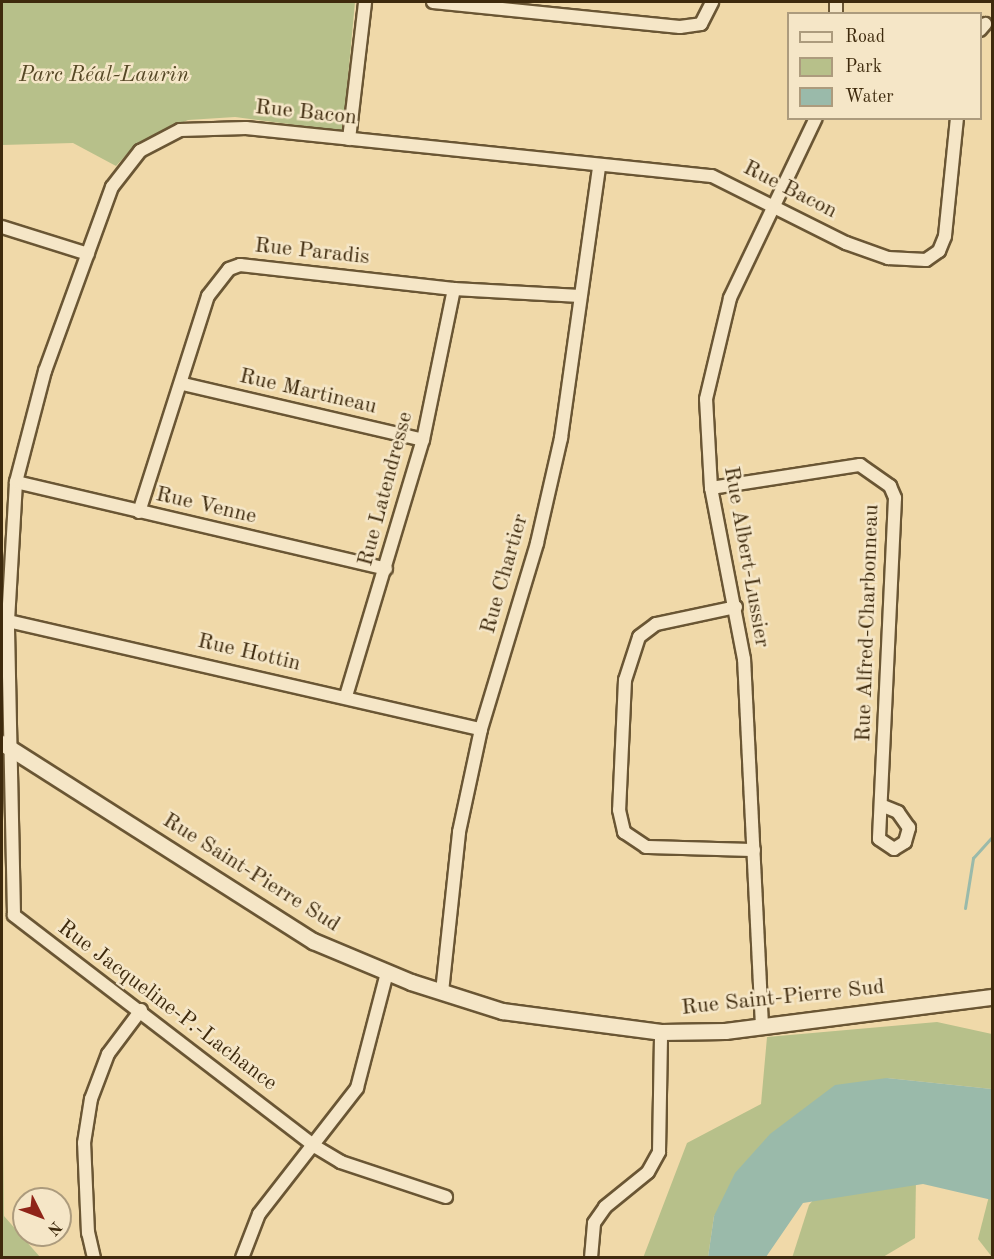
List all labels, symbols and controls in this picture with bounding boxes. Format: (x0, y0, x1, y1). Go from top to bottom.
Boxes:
legend (787, 12, 982, 120)
text: Road (845, 28, 885, 46)
text: Park (845, 58, 882, 76)
park label: Parc Réal-Laurin (19, 63, 189, 89)
text: Water (845, 88, 894, 106)
street label: Rue Bacon (254, 95, 358, 131)
street label: Rue Bacon (738, 155, 842, 225)
street label: Rue Paradis (253, 233, 371, 271)
street label: Rue Martineau (237, 363, 379, 421)
street label: Rue Latendresse (353, 409, 419, 569)
street label: Rue Albert-Lussier (717, 464, 775, 650)
street label: Rue Venne (153, 482, 259, 530)
street label: Rue Alfred-Charbonneau (851, 504, 885, 742)
street label: Rue Chartier (475, 511, 535, 637)
street label: Rue Hottin (195, 628, 303, 678)
street label: Rue Saint-Pierre Sud (157, 808, 345, 938)
street label: Rue Jacqueline-P.-Lachance (52, 915, 282, 1097)
street label: Rue Saint-Pierre Sud (680, 974, 886, 1022)
north arrow (12, 1187, 72, 1247)
text: N (44, 1218, 64, 1238)

